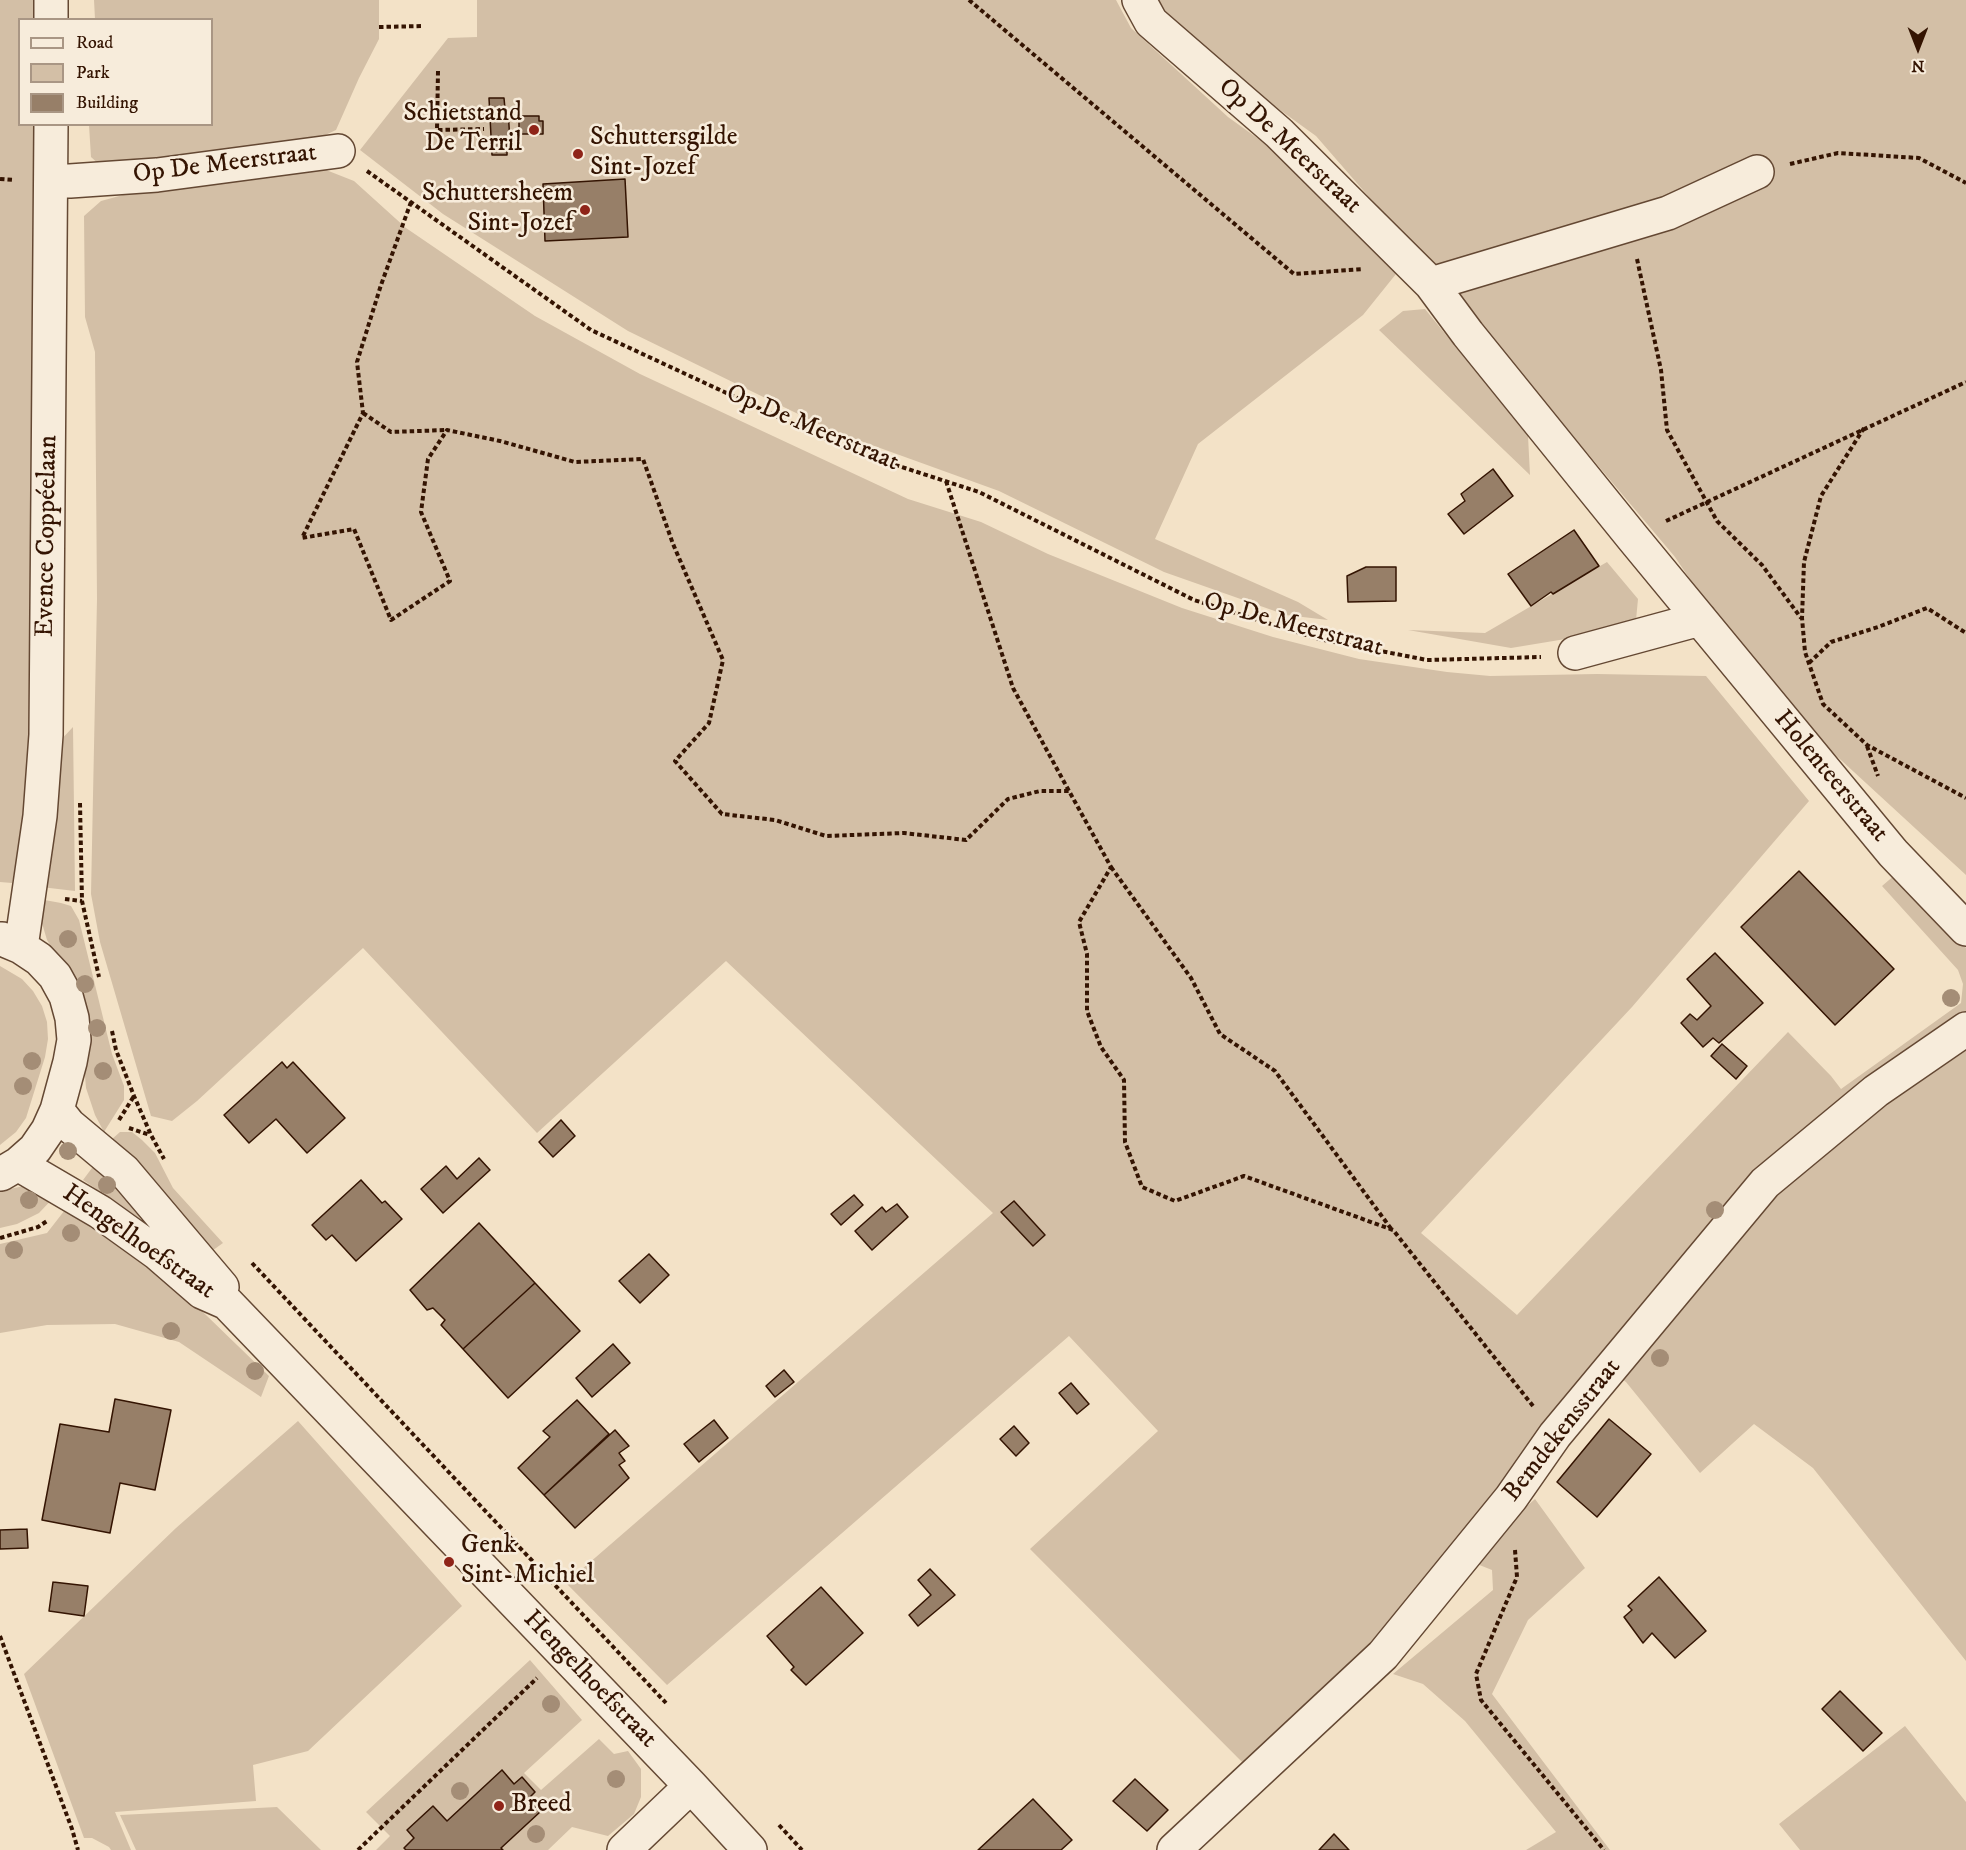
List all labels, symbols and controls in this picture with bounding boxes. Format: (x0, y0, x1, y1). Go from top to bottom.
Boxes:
legend (18, 18, 213, 126)
north arrow (1888, 18, 1948, 78)
text: Road (76, 32, 113, 54)
text: N (1911, 56, 1925, 76)
text: Park (76, 62, 110, 84)
street label: Op De Meerstraat (1211, 73, 1367, 221)
text: Building (76, 92, 138, 114)
place label: Schietstand De Terril (403, 99, 522, 160)
marker: Schietstand De Terril (527, 123, 541, 137)
place label: Schuttersgilde Sint-Jozef (590, 123, 738, 184)
street label: Op De Meerstraat (132, 138, 318, 192)
marker: Schuttersgilde Sint-Jozef (571, 147, 585, 161)
place label: Schuttersheem Sint-Jozef (422, 179, 573, 240)
marker: Schuttersheem Sint-Jozef (578, 203, 592, 217)
street label: Op De Meerstraat (721, 379, 903, 479)
street label: Evence Coppéelaan (31, 435, 65, 637)
street label: Op De Meerstraat (1200, 587, 1386, 665)
street label: Holenteerstraat (1766, 705, 1894, 849)
street label: Hengelhoefstraat (56, 1179, 220, 1307)
street label: Bemdekensstraat (1497, 1353, 1629, 1509)
place label: Genk Sint-Michiel (461, 1531, 594, 1592)
marker: Genk Sint-Michiel (442, 1555, 456, 1569)
street label: Hengelhoefstraat (515, 1605, 663, 1755)
place label: Breed (511, 1790, 571, 1822)
marker: Breed (492, 1799, 506, 1813)

